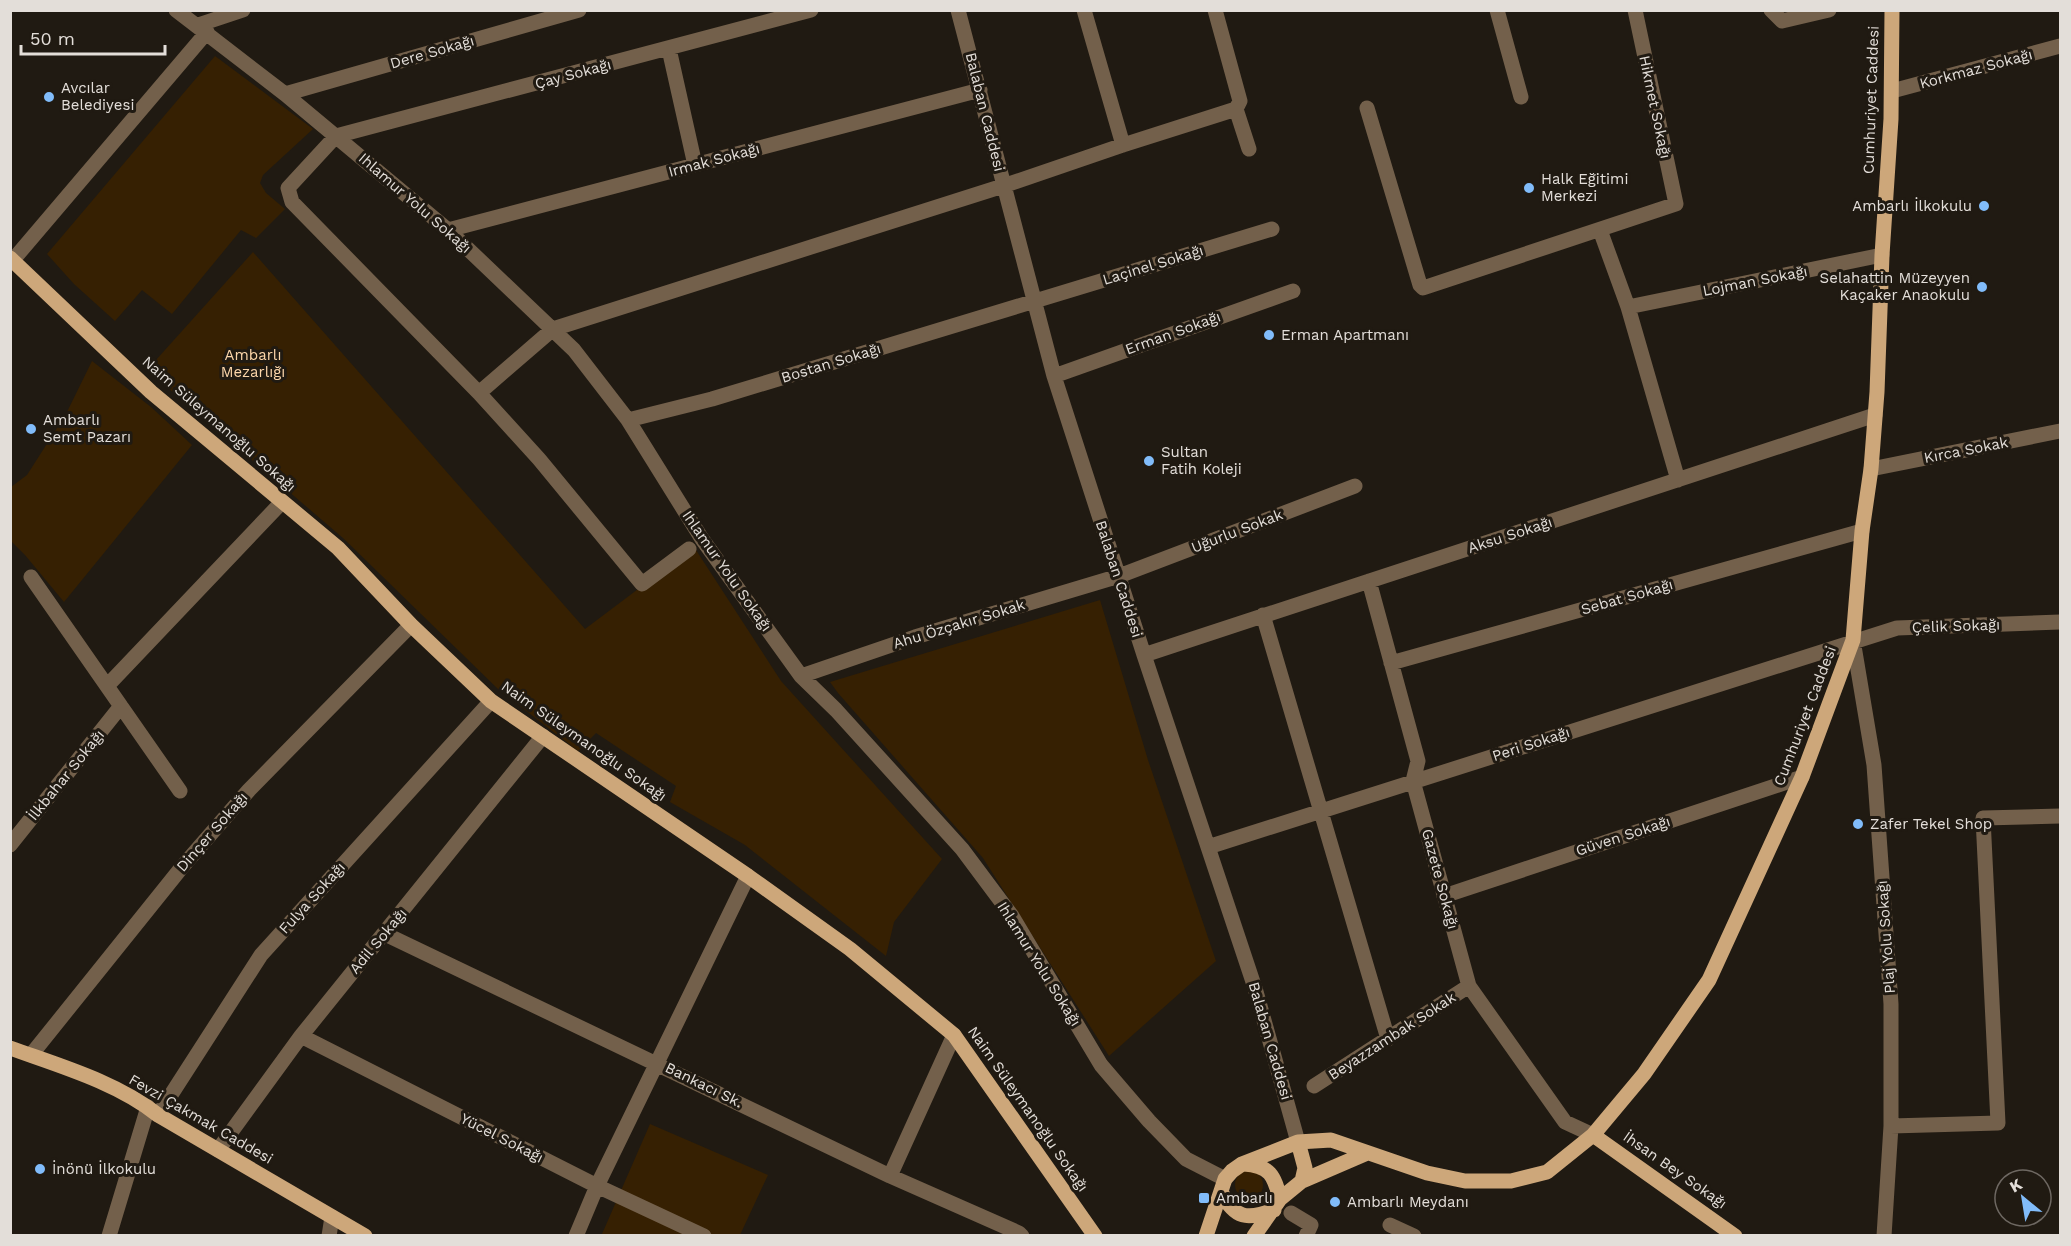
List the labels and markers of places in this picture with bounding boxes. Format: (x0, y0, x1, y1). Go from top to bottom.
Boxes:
place label: Avcılar Belediyesi (61, 79, 134, 114)
marker: Avcılar Belediyesi (42, 90, 56, 104)
place label: Halk Eğitimi Merkezi (1541, 170, 1628, 205)
marker: Halk Eğitimi Merkezi (1522, 181, 1536, 195)
place label: Ambarlı İlkokulu (1852, 197, 1972, 215)
marker: Ambarlı İlkokulu (1977, 199, 1991, 213)
place label: Selahattin Müzeyyen Kaçaker Anaokulu (1820, 269, 1970, 304)
marker: Selahattin Müzeyyen Kaçaker Anaokulu (1975, 280, 1989, 294)
place label: Erman Apartmanı (1281, 326, 1409, 344)
marker: Erman Apartmanı (1262, 328, 1276, 342)
place label: Ambarlı Semt Pazarı (43, 411, 131, 446)
marker: Ambarlı Semt Pazarı (24, 422, 38, 436)
place label: Sultan Fatih Koleji (1161, 443, 1242, 478)
marker: Sultan Fatih Koleji (1142, 454, 1156, 468)
place label: Zafer Tekel Shop (1870, 815, 1992, 833)
marker: Zafer Tekel Shop (1851, 817, 1865, 831)
place label: İnönü İlkokulu (52, 1160, 156, 1178)
marker: İnönü İlkokulu (33, 1162, 47, 1176)
place label: Ambarlı (1216, 1189, 1273, 1207)
marker: Ambarlı (1197, 1191, 1211, 1205)
place label: Ambarlı Meydanı (1347, 1193, 1469, 1211)
marker: Ambarlı Meydanı (1328, 1195, 1342, 1209)

